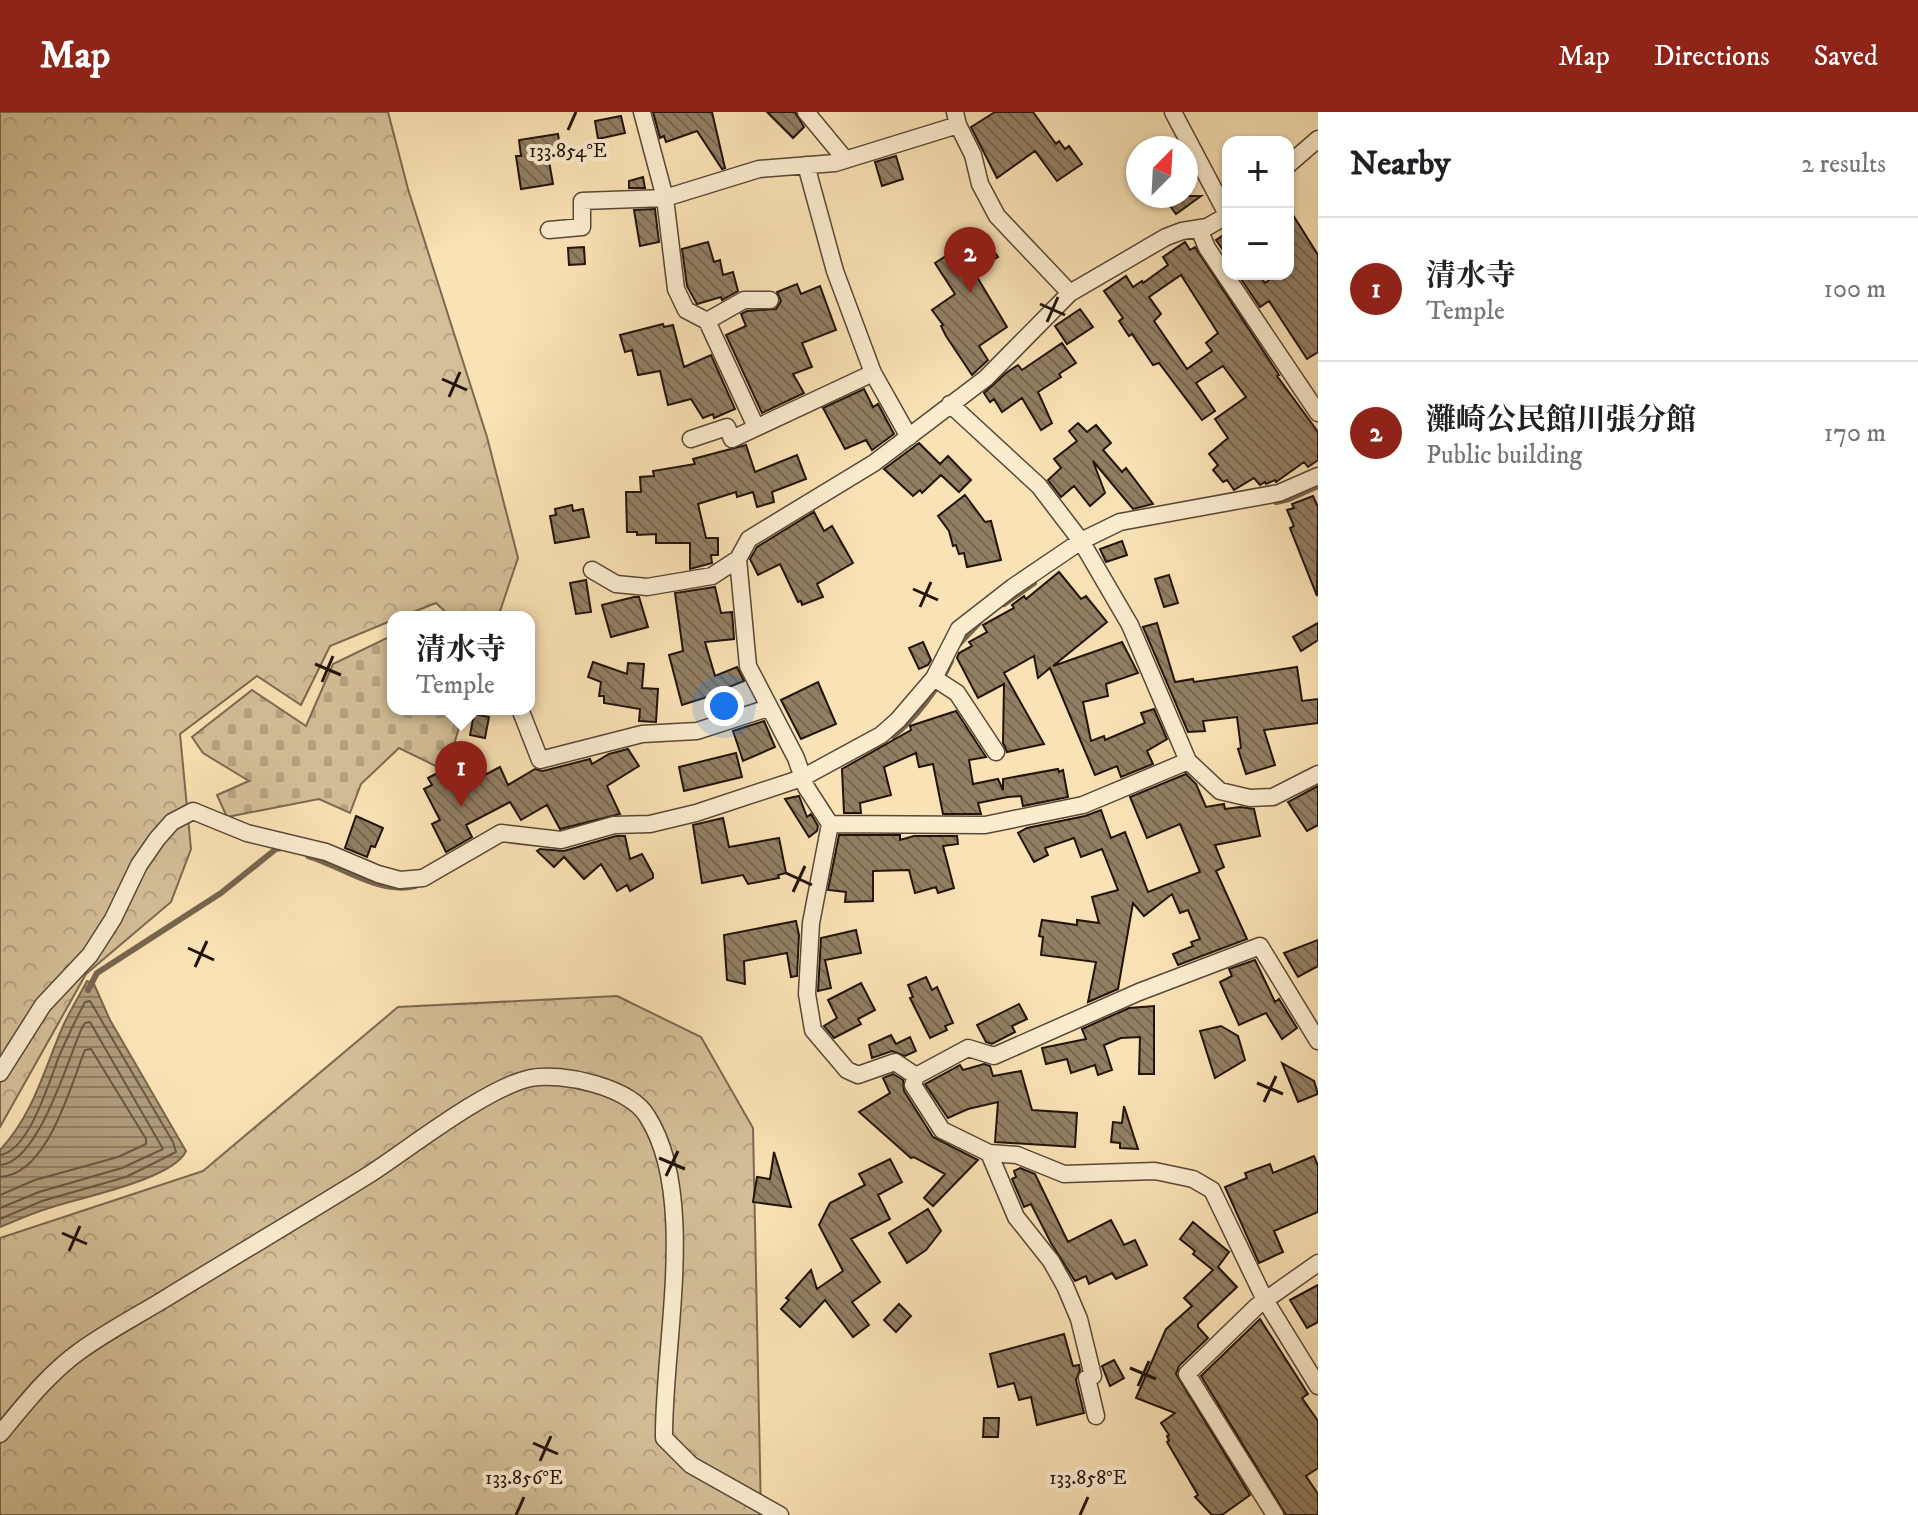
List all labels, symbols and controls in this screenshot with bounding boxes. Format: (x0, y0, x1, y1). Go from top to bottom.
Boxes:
text: Map (40, 32, 110, 80)
text: Map (1558, 39, 1610, 74)
text: Directions (1654, 39, 1770, 74)
text: Saved (1814, 39, 1878, 74)
north arrow (1126, 136, 1198, 208)
map controls (1222, 136, 1294, 280)
button: + (1222, 136, 1294, 208)
text: 133.854°E (529, 139, 607, 164)
text: Nearby (1350, 143, 1451, 185)
text: 2 results (1801, 148, 1886, 181)
button: − (1222, 208, 1294, 280)
pin: 2 (944, 227, 996, 293)
text: 清水寺 (1426, 258, 1516, 295)
text: 1 (1371, 273, 1381, 306)
text: 100 m (1823, 273, 1886, 306)
text: Temple (1426, 295, 1505, 328)
text: 灘崎公民館川張分館 (1426, 402, 1696, 439)
text: 2 (1370, 417, 1382, 450)
text: 170 m (1824, 417, 1886, 450)
text: Public building (1426, 439, 1582, 472)
popup (387, 611, 535, 715)
text: 清水寺 (416, 632, 506, 669)
text: Temple (416, 669, 495, 702)
your location (704, 686, 744, 726)
pin: 1 (435, 741, 487, 807)
text: 133.856°E (485, 1466, 563, 1491)
text: 133.858°E (1049, 1466, 1127, 1491)

